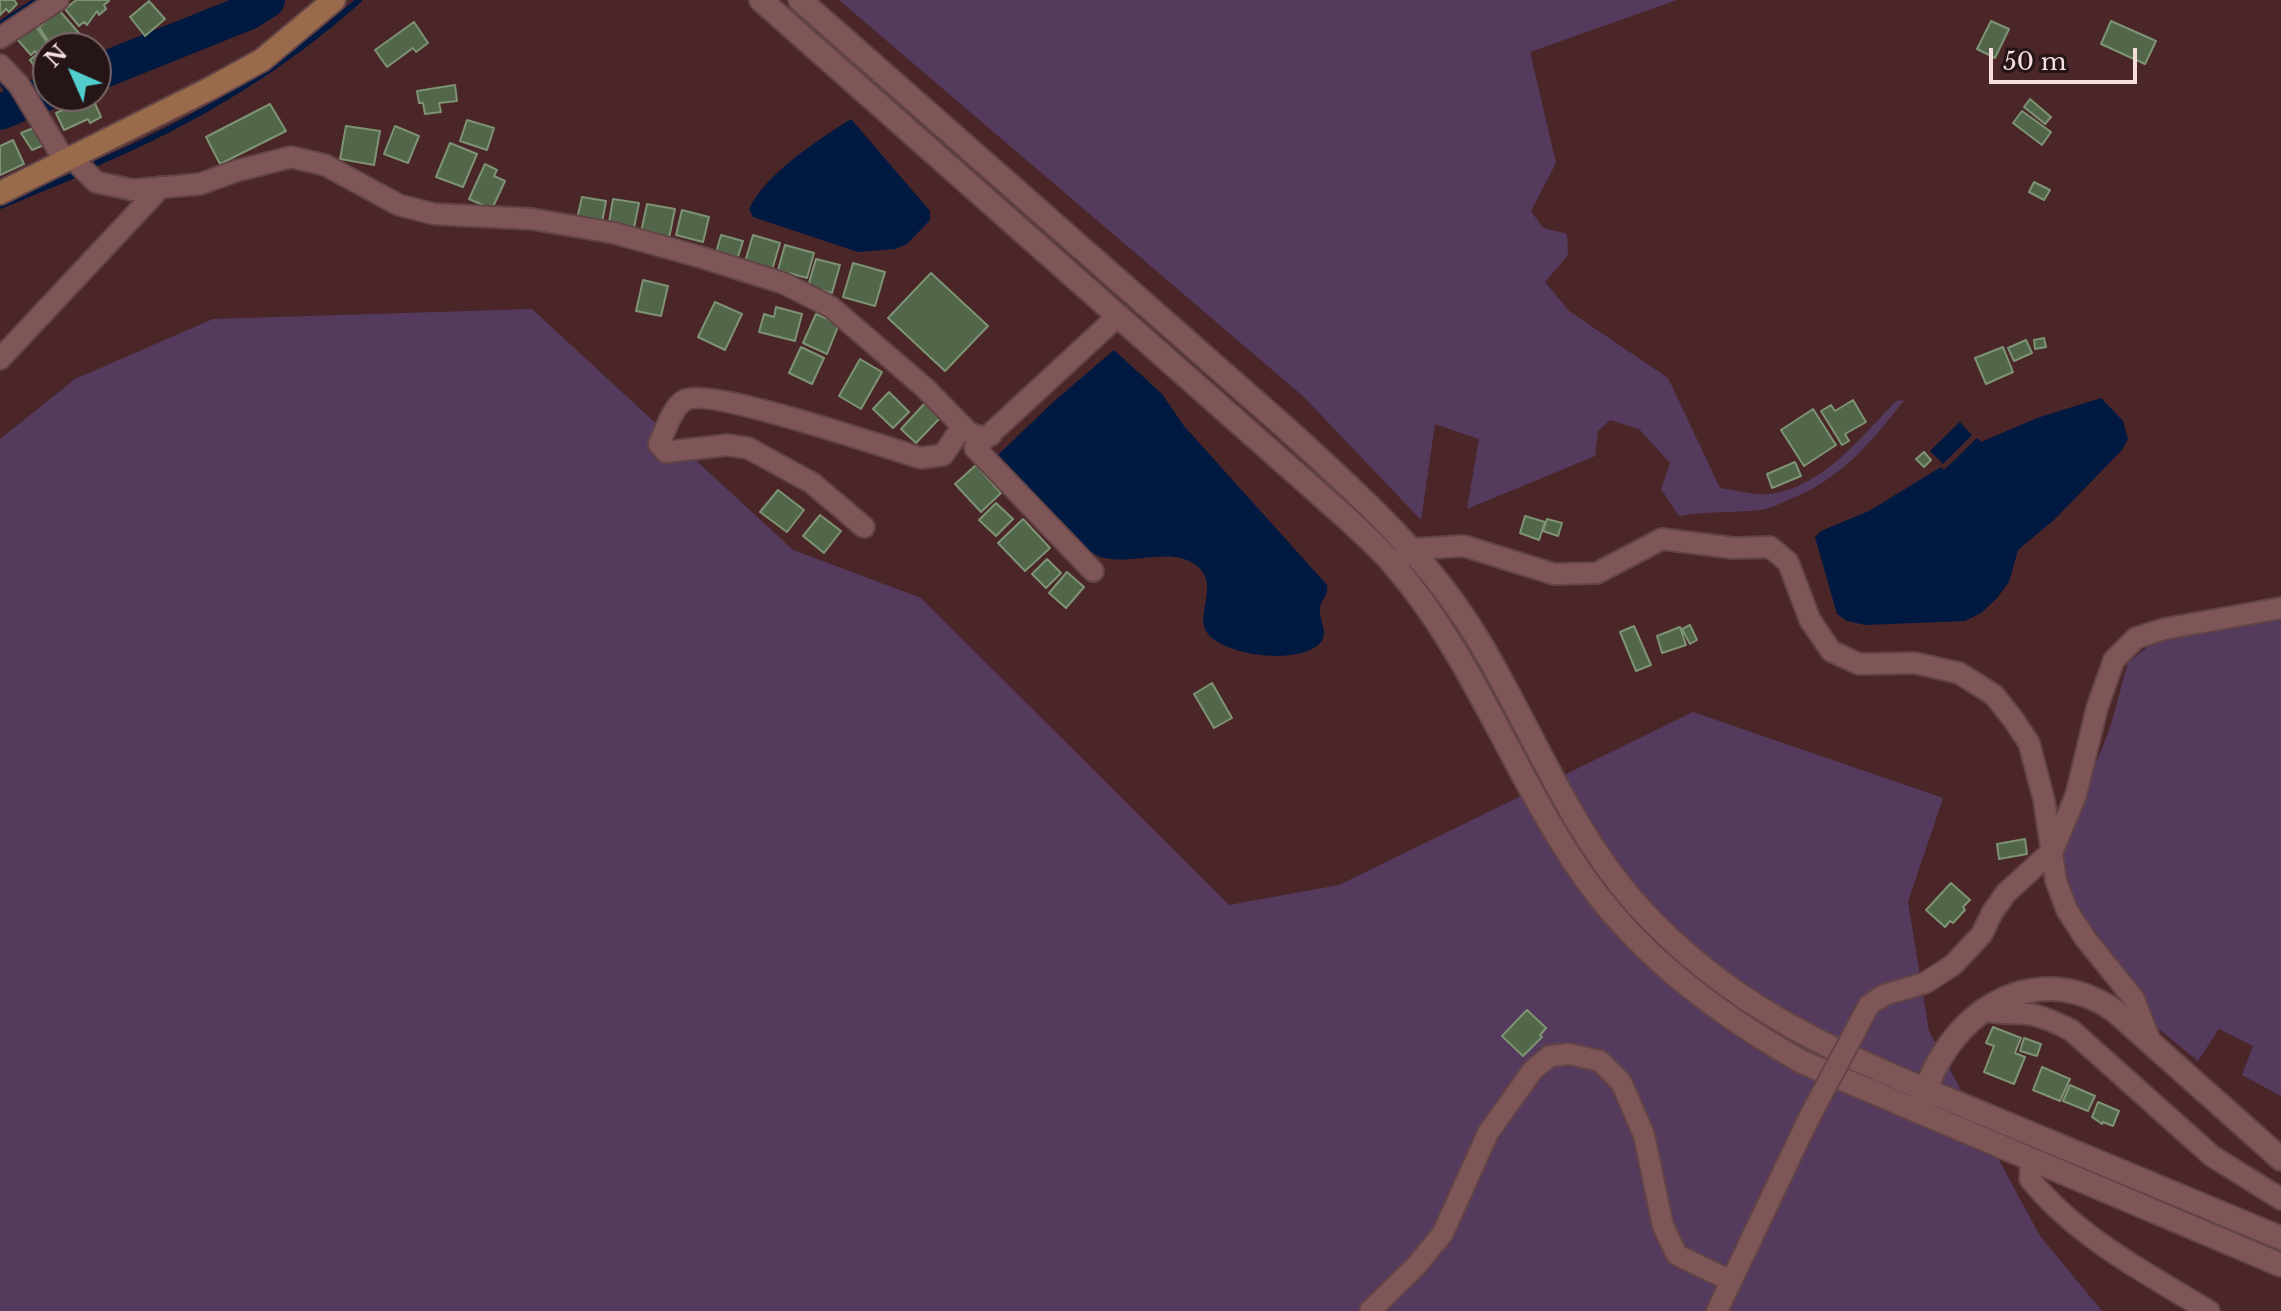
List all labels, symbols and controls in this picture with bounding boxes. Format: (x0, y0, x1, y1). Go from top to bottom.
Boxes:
north arrow (32, 32, 112, 112)
scale bar (1993, 32, 2141, 82)
text: N (39, 39, 73, 73)
text: 50 m (2003, 47, 2066, 76)

